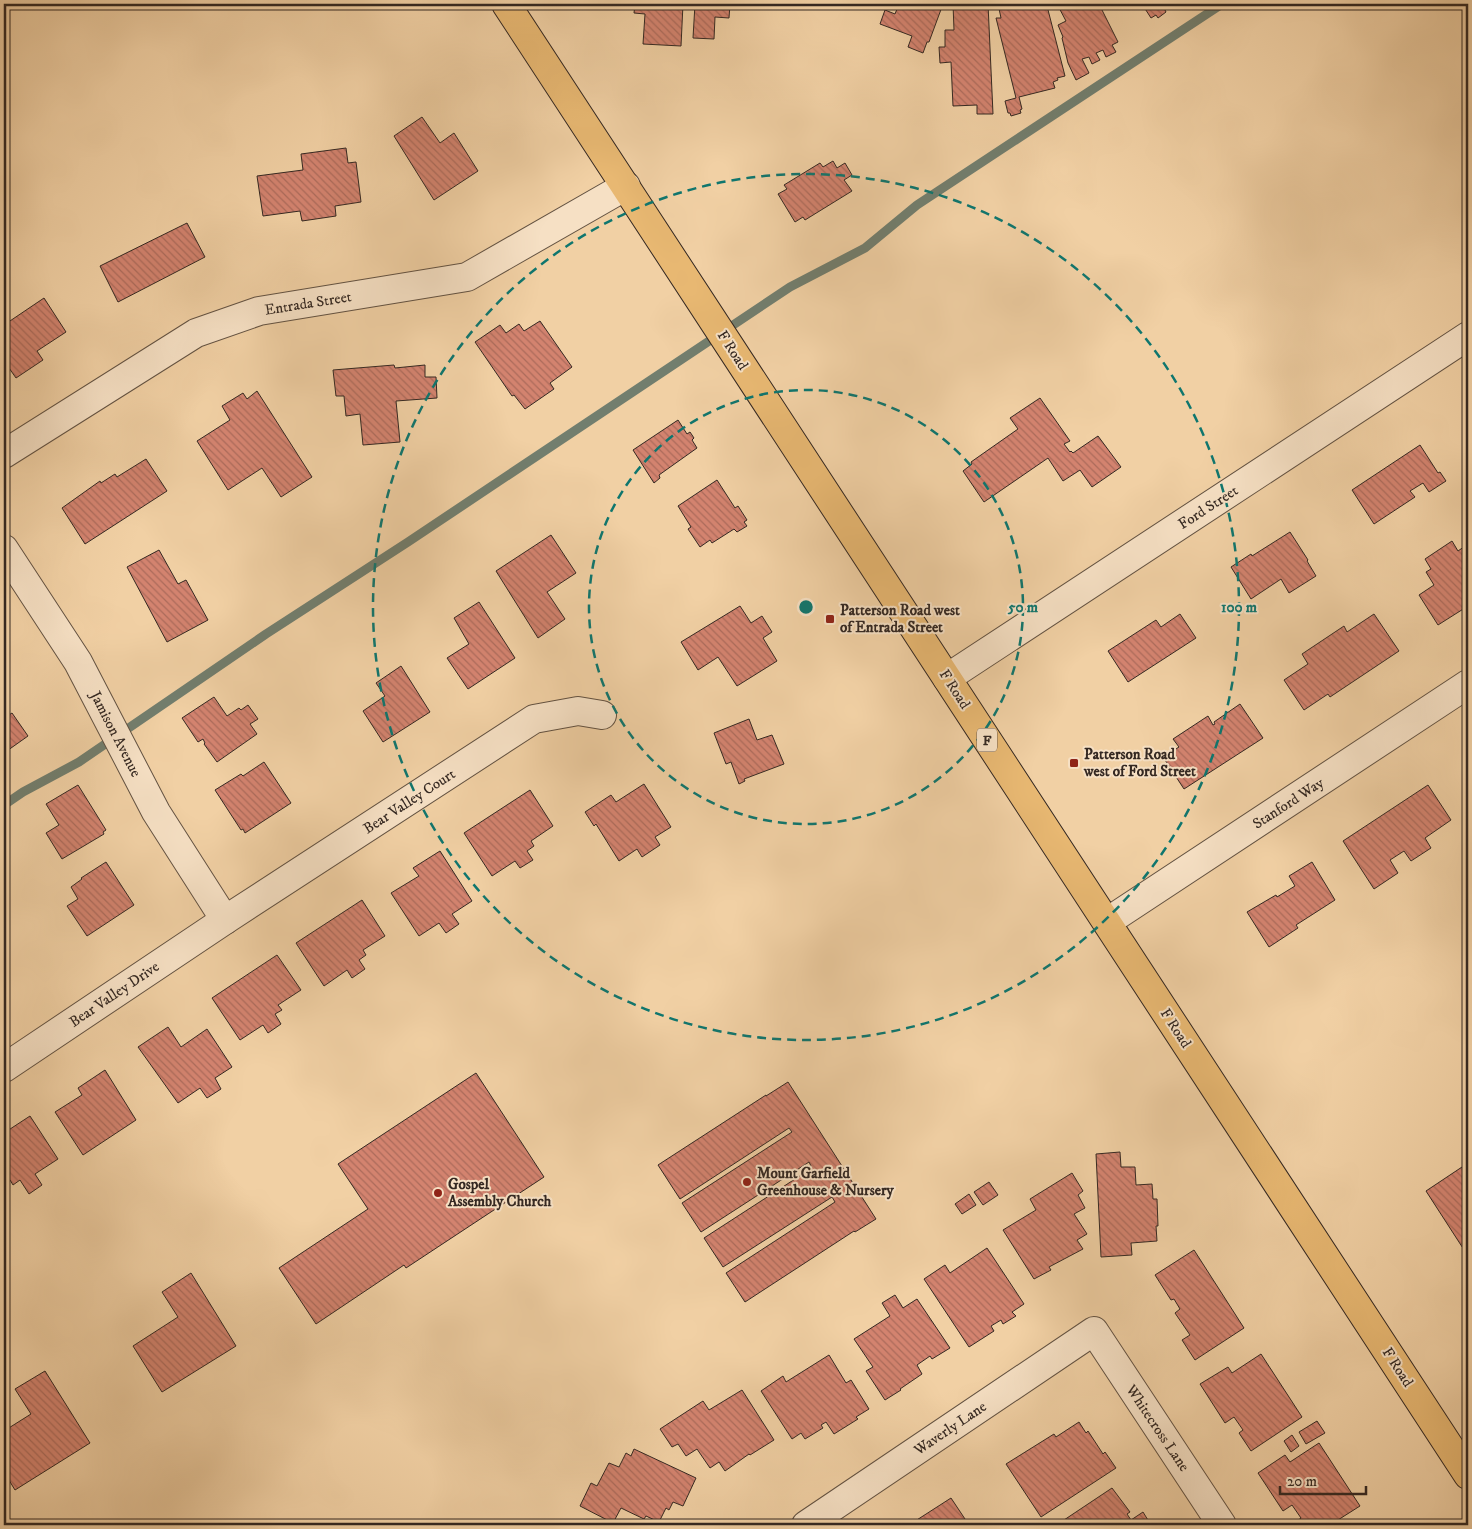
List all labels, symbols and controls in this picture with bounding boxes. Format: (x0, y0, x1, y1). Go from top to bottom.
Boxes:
street label: Entrada Street (263, 287, 353, 320)
street label: F Road (713, 327, 753, 374)
street label: Ford Street (1175, 481, 1242, 534)
centre of rings (797, 598, 815, 616)
text: 50 m (1007, 598, 1039, 617)
text: 100 m (1221, 598, 1258, 617)
place label: Patterson Road west of Entrada Street (840, 601, 960, 637)
marker: Patterson Road west of Entrada Street (824, 613, 836, 625)
street label: F Road (935, 666, 975, 713)
street label: Jamison Avenue (85, 686, 145, 780)
road number: F (977, 728, 997, 752)
place label: Patterson Road west of Ford Street (1083, 745, 1196, 781)
marker: Patterson Road west of Ford Street (1068, 757, 1080, 769)
street label: Bear Valley Court (360, 764, 459, 838)
street label: Stanford Way (1249, 773, 1328, 834)
street label: Bear Valley Drive (66, 957, 163, 1032)
street label: F Road (1156, 1005, 1196, 1052)
place label: Mount Garfield Greenhouse & Nursery (757, 1164, 894, 1200)
place label: Gospel Assembly Church (447, 1175, 552, 1211)
marker: Mount Garfield Greenhouse & Nursery (741, 1176, 753, 1188)
marker: Gospel Assembly Church (432, 1187, 444, 1199)
street label: F Road (1378, 1344, 1418, 1391)
street label: Whitecross Lane (1121, 1380, 1194, 1475)
street label: Waverly Lane (910, 1397, 990, 1460)
scale bar (1280, 1464, 1366, 1496)
text: 20 m (1287, 1472, 1317, 1491)

